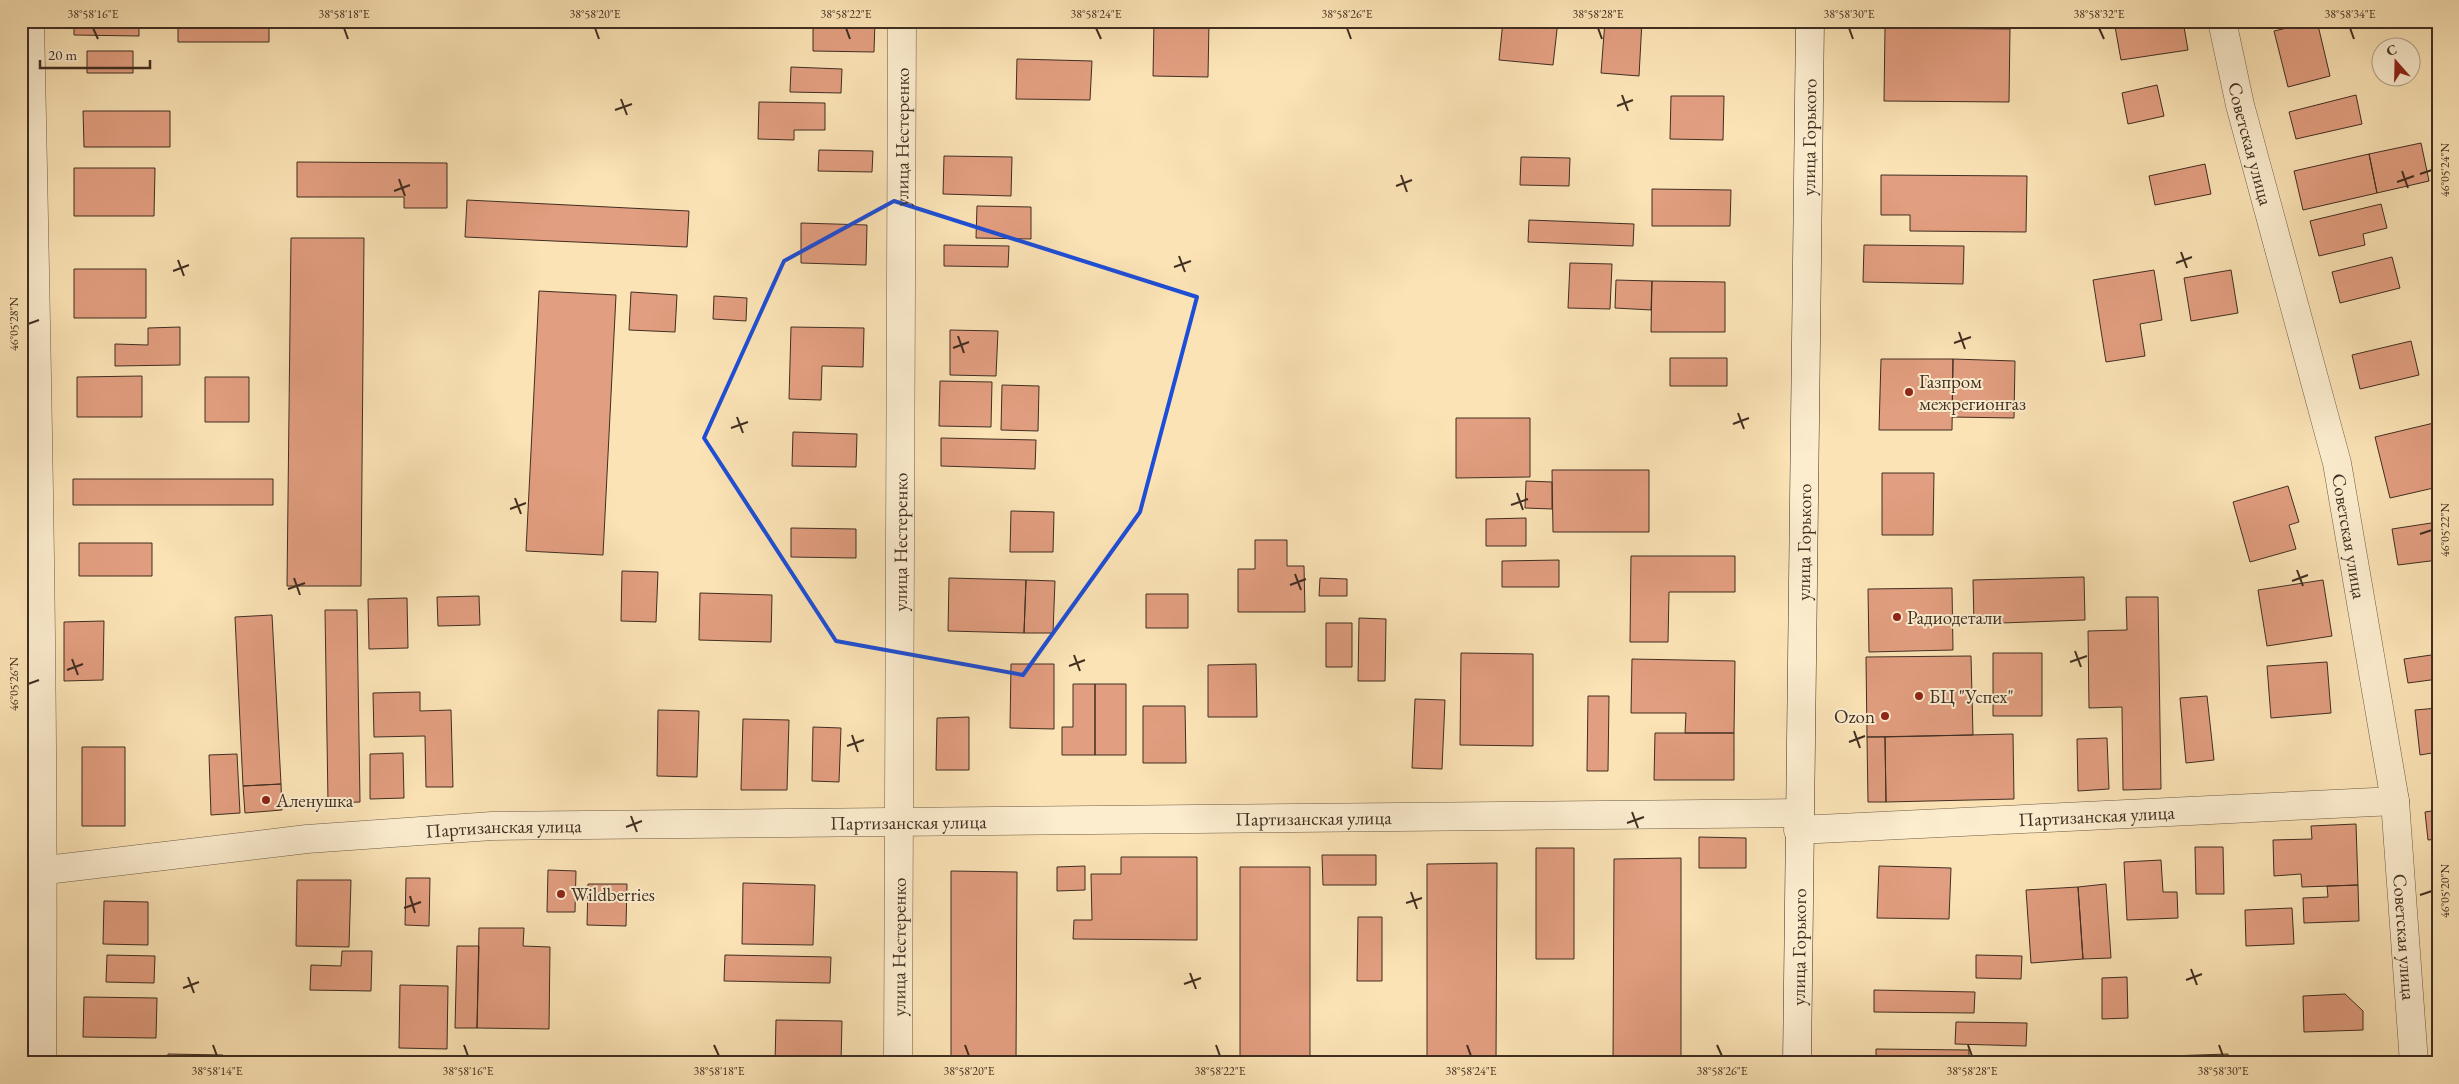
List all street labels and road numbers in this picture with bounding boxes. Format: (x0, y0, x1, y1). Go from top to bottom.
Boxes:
street label: улица Нестеренко (889, 67, 914, 207)
street label: улица Горького (1795, 78, 1822, 196)
street label: Советская улица (2223, 80, 2279, 209)
street label: улица Нестеренко (887, 472, 913, 612)
street label: Советская улица (2327, 472, 2373, 601)
street label: улица Горького (1790, 483, 1817, 601)
street label: Партизанская улица (2018, 799, 2176, 832)
street label: Партизанская улица (1235, 805, 1392, 831)
street label: Партизанская улица (830, 809, 987, 835)
street label: Партизанская улица (425, 813, 582, 843)
street label: Советская улица (2388, 873, 2422, 1001)
street label: улица Нестеренко (886, 877, 911, 1017)
street label: улица Горького (1785, 888, 1812, 1006)

